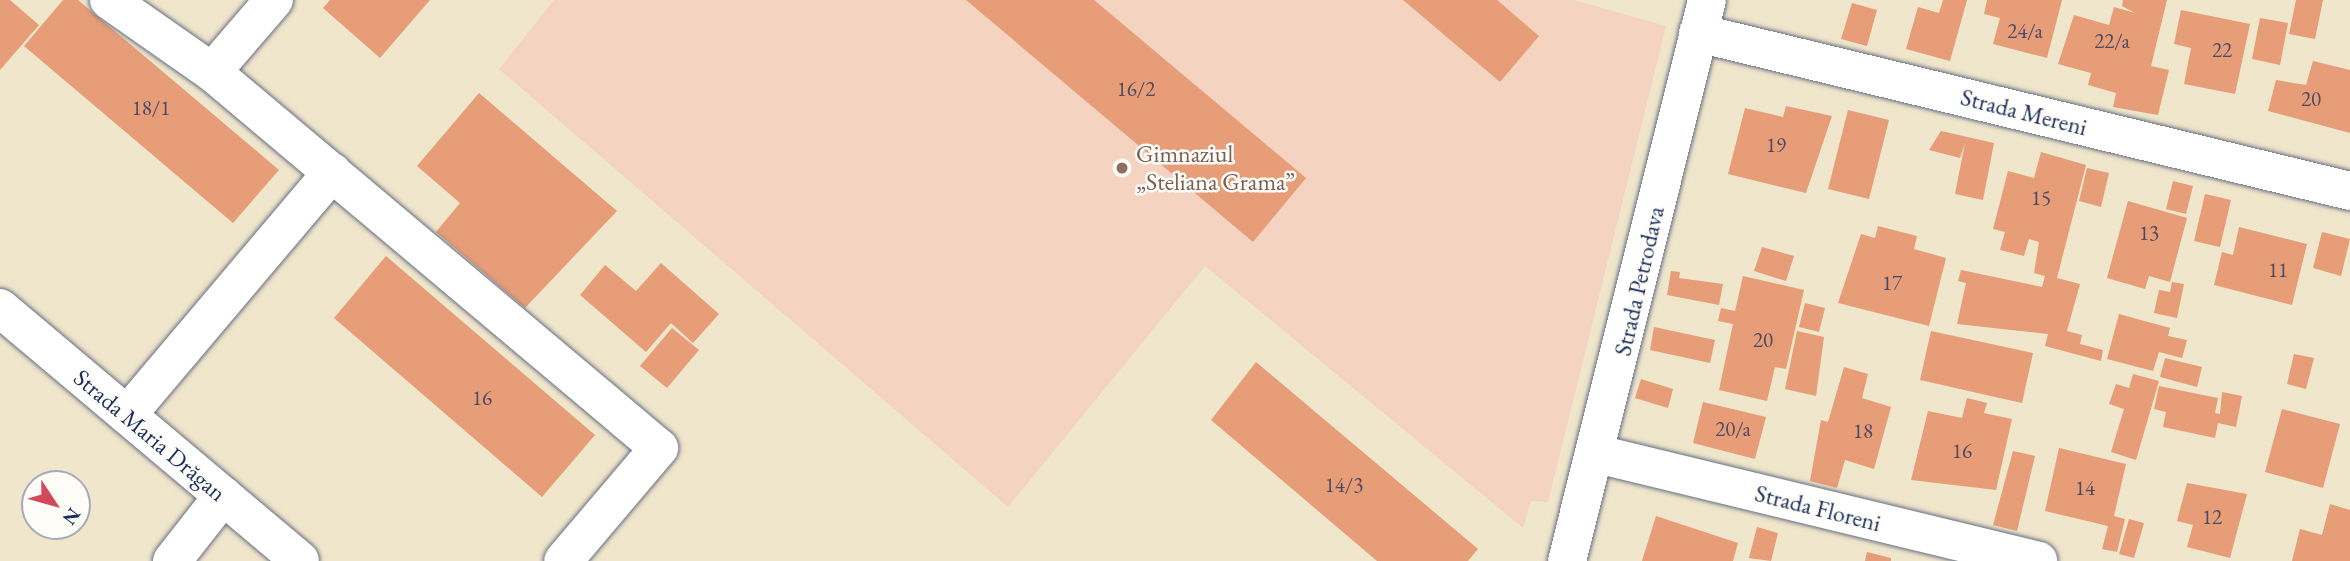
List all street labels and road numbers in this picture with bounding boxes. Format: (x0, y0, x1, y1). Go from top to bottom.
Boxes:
street label: Strada Mereni (1958, 82, 2090, 142)
street label: Strada Petrodava (1608, 203, 1670, 359)
street label: Strada Maria Drăgan (68, 363, 232, 507)
street label: Strada Floreni (1752, 478, 1884, 538)

